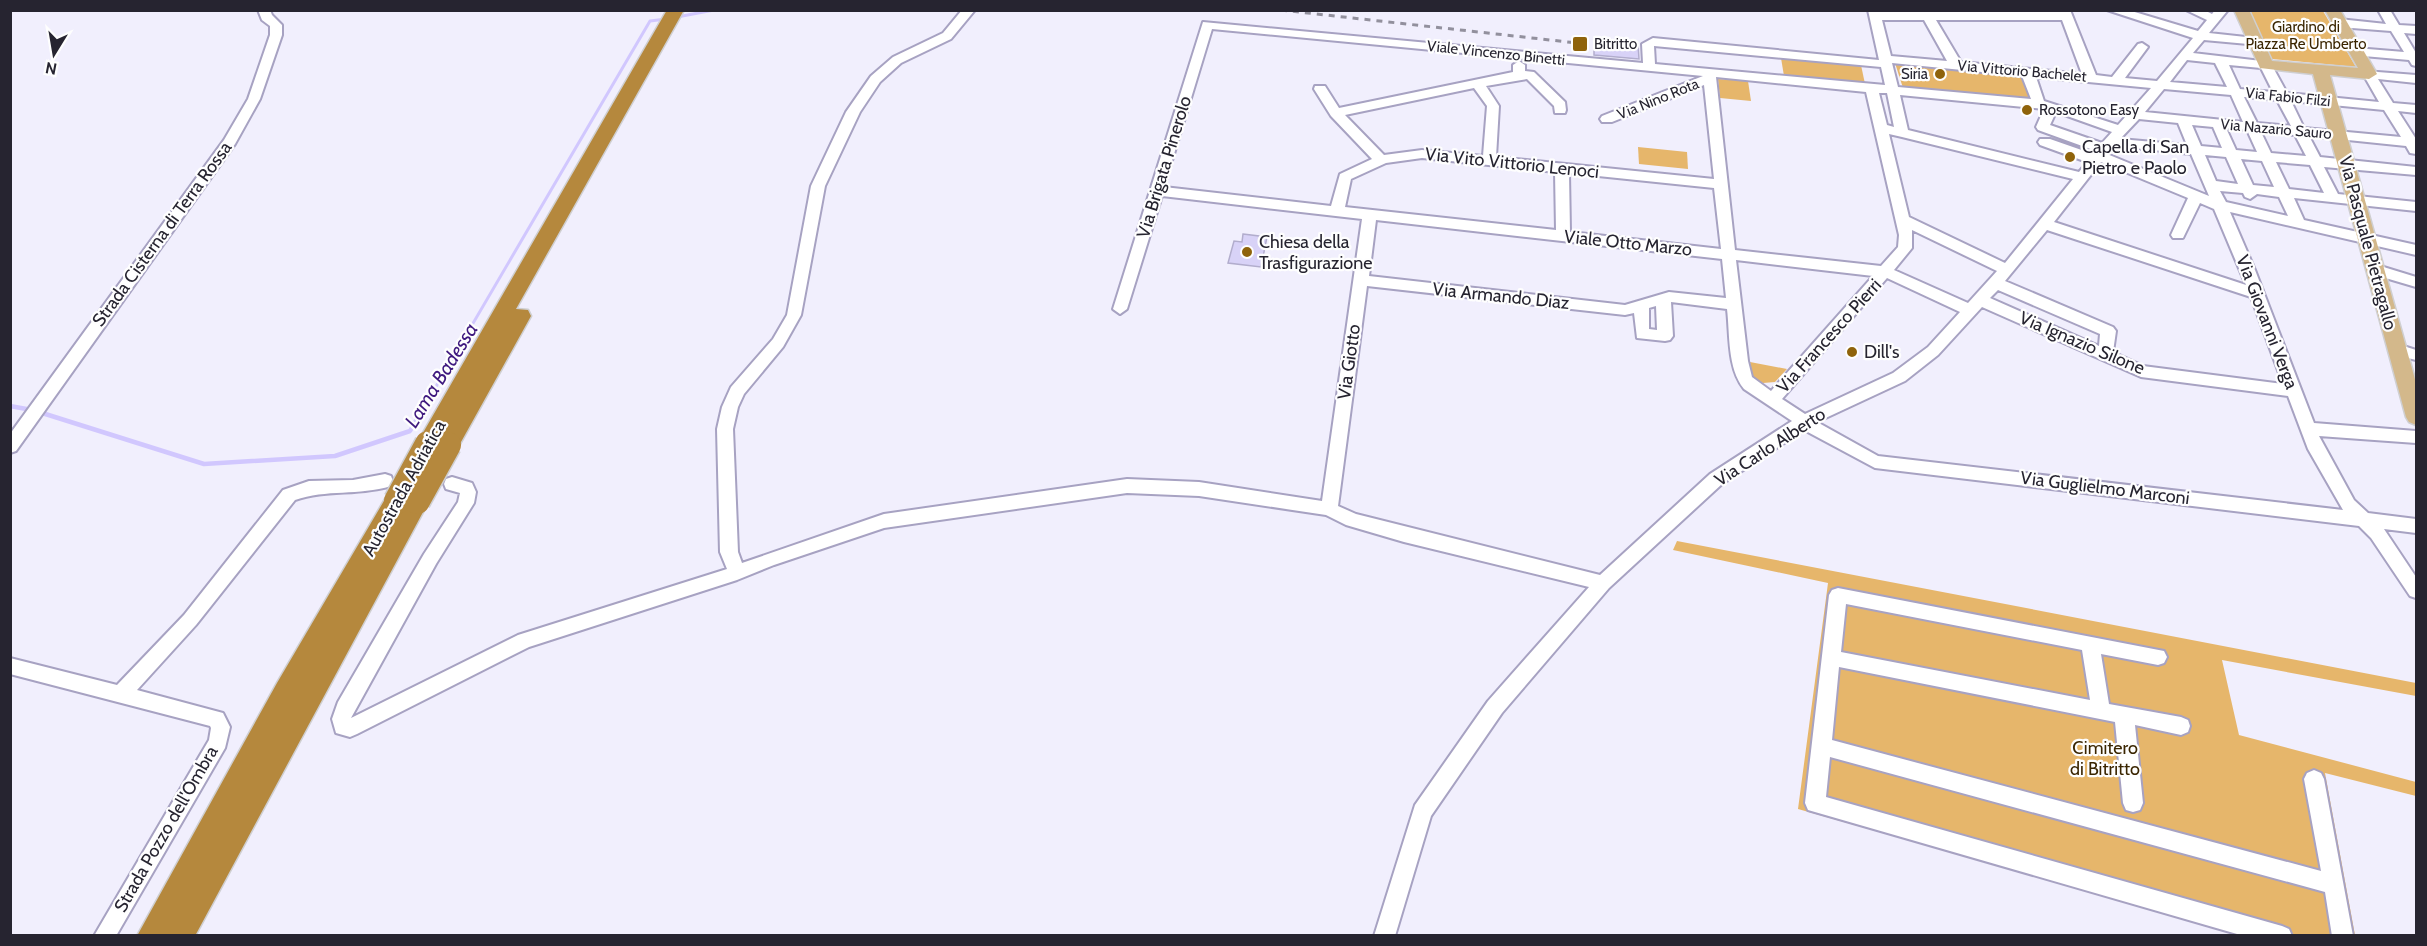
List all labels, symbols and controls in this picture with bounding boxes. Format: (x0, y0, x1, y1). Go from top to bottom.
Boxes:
park label: Giardino di Piazza Re Umberto (2245, 18, 2367, 53)
north arrow (24, 24, 84, 84)
marker: Bitritto (1571, 35, 1589, 53)
place label: Bitritto (1594, 35, 1637, 53)
street label: Viale Vincenzo Binetti (1426, 37, 1566, 69)
street label: Via Vittorio Bachelet (1957, 56, 2087, 86)
text: N (44, 58, 59, 79)
place label: Siria (1901, 65, 1929, 83)
marker: Siria (1933, 67, 1947, 81)
street label: Via Nino Rota (1615, 74, 1702, 124)
street label: Via Fabio Filzi (2244, 84, 2332, 110)
street label: Via Brigata Pinerolo (1132, 93, 1196, 241)
place label: Rossotono Easy (2039, 101, 2140, 119)
marker: Rossotono Easy (2020, 103, 2034, 117)
street label: Via Nazario Sauro (2220, 115, 2332, 143)
place label: Capella di San Pietro e Paolo (2082, 136, 2189, 179)
street label: Strada Cisterna di Terra Rossa (88, 137, 237, 331)
street label: Via Vito Vittorio Lenoci (1424, 143, 1600, 183)
marker: Capella di San Pietro e Paolo (2063, 150, 2077, 164)
street label: Via Pasquale Pietragallo (2334, 154, 2402, 333)
street label: Viale Otto Marzo (1563, 225, 1693, 261)
place label: Chiesa della Trasfigurazione (1259, 231, 1373, 274)
marker: Chiesa della Trasfigurazione (1240, 245, 1254, 259)
street label: Via Giovanni Verga (2231, 252, 2303, 392)
street label: Via Francesco Pierri (1772, 274, 1886, 398)
street label: Via Armando Diaz (1432, 278, 1571, 314)
street label: Via Ignazio Silone (2016, 307, 2148, 379)
water label: Lama Badessa (399, 318, 483, 432)
street label: Via Giotto (1333, 323, 1365, 401)
place label: Dill's (1864, 341, 1899, 363)
marker: Dill's (1845, 345, 1859, 359)
street label: Via Carlo Alberto (1710, 403, 1830, 491)
street label: Autostrada Adriatica (357, 416, 451, 560)
street label: Via Guglielmo Marconi (2019, 467, 2191, 509)
park label: Cimitero di Bitritto (2070, 737, 2140, 780)
street label: Strada Pozzo dell'Ombra (109, 742, 223, 916)

